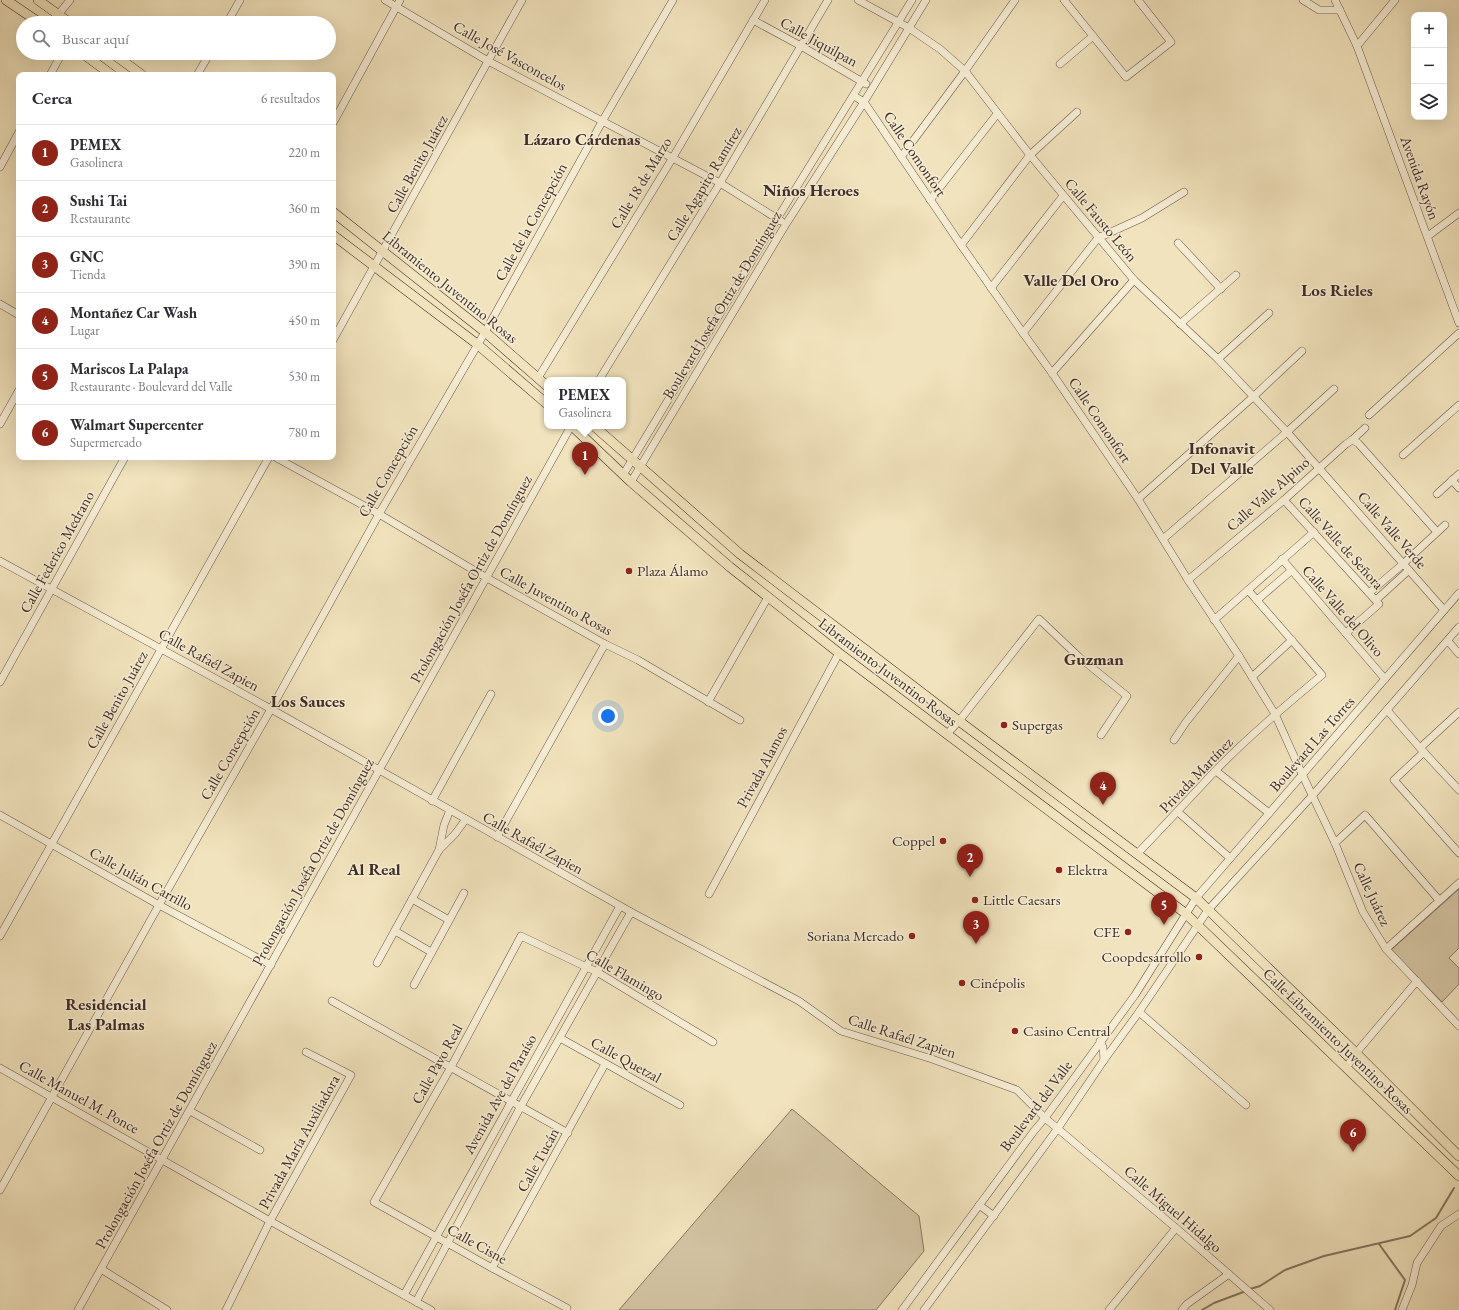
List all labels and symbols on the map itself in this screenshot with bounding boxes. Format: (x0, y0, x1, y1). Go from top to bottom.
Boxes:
street label: Calle Jiquilpan (777, 12, 861, 71)
street label: Calle José Vasconcelos (450, 16, 571, 95)
street label: Calle Comonfort (880, 107, 951, 200)
street label: Calle Benito Juárez (382, 111, 452, 216)
street label: Calle Agapito Ramírez (662, 123, 746, 245)
district label: Lázaro Cárdenas (524, 128, 640, 150)
street label: Avenida Rayón (1396, 132, 1444, 222)
street label: Calle 18 de Marzo (606, 133, 675, 232)
street label: Calle de la Concepción (490, 159, 571, 284)
street label: Calle Fausto León (1061, 174, 1142, 266)
district label: Niños Heroes (763, 179, 859, 201)
street label: Boulevard Josefa Ortiz de Domínguez (658, 207, 786, 402)
street label: Libramiento Juventino Rosas (379, 226, 522, 347)
district label: Valle Del Oro (1023, 269, 1119, 291)
district label: Los Rieles (1301, 279, 1373, 301)
street label: Calle Comonfort (1065, 373, 1136, 466)
street label: Calle Concepción (354, 421, 422, 520)
district label: Infonavit Del Valle (1189, 437, 1256, 479)
pin: 1 (572, 442, 598, 475)
street label: Calle Valle Alpino (1222, 452, 1313, 535)
street label: Prolongación Joséfa Ortiz de Domínguez (405, 471, 536, 686)
street label: Calle Federico Medrano (15, 487, 98, 616)
street label: Calle Valle Verde (1354, 487, 1431, 572)
street label: Calle Valle de Señora (1295, 492, 1388, 593)
place label: Plaza Álamo (637, 561, 708, 580)
street label: Calle Valle del Olivo (1298, 561, 1388, 661)
street label: Calle Juventino Rosas (496, 562, 616, 640)
marker: Plaza Álamo (624, 566, 634, 576)
street label: Libramiento Juventino Rosas (815, 613, 962, 730)
street label: Calle Rafaél Zapien (155, 624, 263, 695)
street label: Calle Benito Juárez (82, 647, 152, 752)
district label: Guzman (1064, 648, 1124, 670)
district label: Los Sauces (271, 690, 345, 712)
street label: Boulevard Las Torres (1265, 692, 1358, 795)
street label: Calle Concepción (196, 704, 264, 803)
your location (598, 706, 618, 726)
place label: Supergas (1012, 715, 1063, 734)
marker: Supergas (999, 720, 1009, 730)
street label: Privada Alamos (732, 723, 791, 811)
street label: Privada Martínez (1155, 733, 1237, 816)
street label: Prolongación Joséfa Ortiz de Domínguez (247, 754, 378, 969)
pin: 4 (1090, 772, 1116, 805)
street label: Calle Rafaél Zapien (479, 807, 587, 878)
place label: Coppel (892, 831, 935, 850)
marker: Coppel (938, 836, 948, 846)
street label: Calle Julián Carrillo (86, 842, 196, 915)
pin: 2 (957, 844, 983, 877)
district label: Al Real (346, 858, 401, 880)
street label: Calle Juárez (1349, 859, 1396, 929)
place label: Elektra (1067, 860, 1108, 879)
marker: Elektra (1054, 865, 1064, 875)
place label: Little Caesars (983, 890, 1061, 909)
pin: 5 (1151, 892, 1177, 925)
marker: Little Caesars (970, 895, 980, 905)
pin: 3 (963, 911, 989, 944)
place label: CFE (1093, 922, 1121, 941)
place label: Soriana Mercado (807, 926, 904, 945)
marker: CFE (1123, 927, 1133, 937)
marker: Soriana Mercado (907, 931, 917, 941)
street label: Calle Flamingo (583, 945, 668, 1005)
place label: Coopdesarrollo (1102, 947, 1191, 966)
marker: Coopdesarrollo (1194, 952, 1204, 962)
street label: Calle Libramiento Juventino Rosas (1259, 964, 1418, 1118)
place label: Cinépolis (970, 973, 1025, 992)
marker: Cinépolis (957, 978, 967, 988)
district label: Residencial Las Palmas (65, 993, 147, 1035)
street label: Calle Rafaél Zapien (846, 1009, 959, 1062)
street label: Calle Pavo Real (407, 1020, 467, 1107)
place label: Casino Central (1023, 1021, 1111, 1040)
marker: Casino Central (1010, 1026, 1020, 1036)
street label: Avenida Ave del Paraíso (458, 1030, 540, 1158)
street label: Calle Quetzal (588, 1032, 665, 1087)
street label: Prolongación Joséfa Ortiz de Domínguez (90, 1037, 221, 1252)
street label: Calle Manuel M. Ponce (16, 1056, 143, 1138)
street label: Boulevard del Valle (995, 1056, 1076, 1155)
street label: Privada María Auxiliadora (254, 1071, 343, 1212)
pin: 6 (1340, 1119, 1366, 1152)
street label: Calle Tucán (512, 1124, 563, 1195)
street label: Calle Miguel Hidalgo (1120, 1161, 1226, 1256)
street label: Calle Cisne (444, 1219, 511, 1268)

